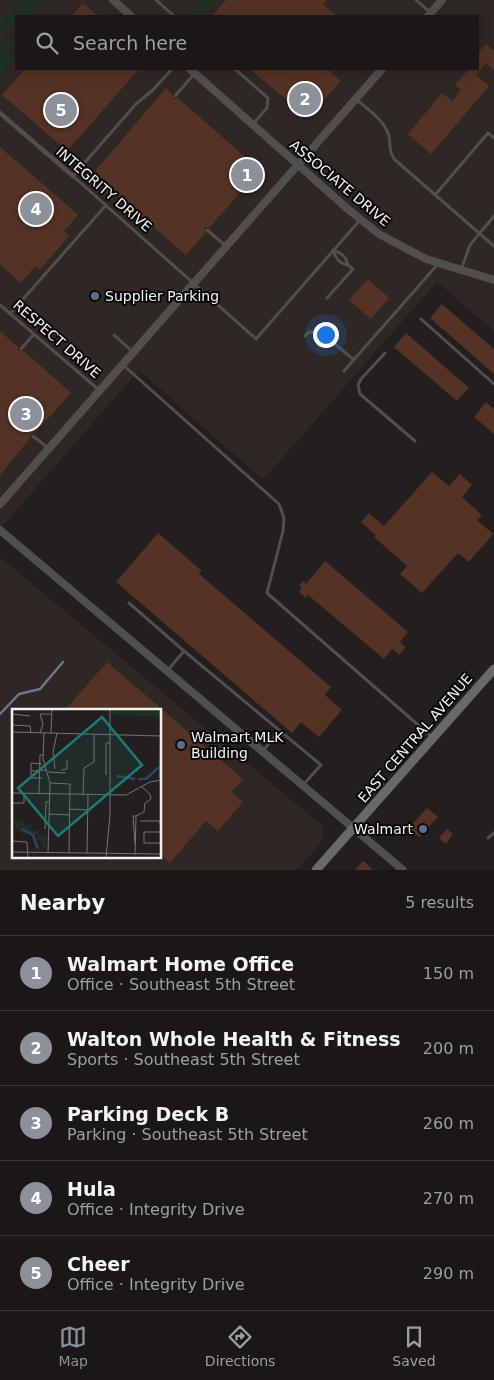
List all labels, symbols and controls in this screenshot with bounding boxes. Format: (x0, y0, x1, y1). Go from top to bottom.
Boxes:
search box (15, 15, 479, 70)
icon: search (33, 29, 61, 57)
text: Search here (73, 32, 187, 54)
pin: 2 (289, 80, 321, 118)
pin: 5 (45, 91, 77, 129)
street label: ASSOCIATE DRIVE (287, 136, 393, 230)
street label: INTEGRITY DRIVE (53, 143, 155, 235)
pin: 1 (231, 156, 263, 194)
pin: 4 (20, 190, 52, 228)
place label: Supplier Parking (105, 288, 219, 304)
marker: Supplier Parking (89, 290, 101, 302)
street label: RESPECT DRIVE (10, 297, 104, 381)
your location (313, 322, 339, 348)
pin: 3 (10, 395, 42, 433)
street label: EAST CENTRAL AVENUE (355, 670, 475, 806)
inset map (12, 709, 161, 858)
place label: Walmart MLK Building (191, 729, 284, 761)
marker: Walmart MLK Building (175, 739, 187, 751)
place label: Walmart (354, 821, 413, 837)
marker: Walmart (417, 823, 429, 835)
text: Nearby (20, 891, 105, 915)
text: 5 results (405, 893, 474, 912)
text: Walmart Home Office (67, 953, 294, 975)
text: 1 (30, 964, 42, 983)
text: 150 m (423, 964, 474, 983)
text: Office · Southeast 5th Street (67, 975, 295, 994)
text: Walton Whole Health & Fitness (67, 1028, 401, 1050)
text: 2 (30, 1039, 42, 1058)
text: 200 m (423, 1039, 474, 1058)
text: Sports · Southeast 5th Street (67, 1050, 300, 1069)
text: Parking Deck B (67, 1103, 229, 1125)
text: 3 (30, 1114, 42, 1133)
text: 260 m (423, 1114, 474, 1133)
text: Parking · Southeast 5th Street (67, 1125, 308, 1144)
text: Hula (67, 1178, 116, 1200)
text: 4 (30, 1189, 42, 1208)
text: 270 m (423, 1189, 474, 1208)
text: Office · Integrity Drive (67, 1200, 245, 1219)
text: Cheer (67, 1253, 130, 1275)
text: 5 (30, 1264, 42, 1283)
text: 290 m (423, 1264, 474, 1283)
text: Office · Integrity Drive (67, 1275, 245, 1294)
tab: Map (58, 1323, 88, 1369)
tab: Directions (205, 1323, 275, 1369)
tab: Saved (392, 1323, 436, 1369)

